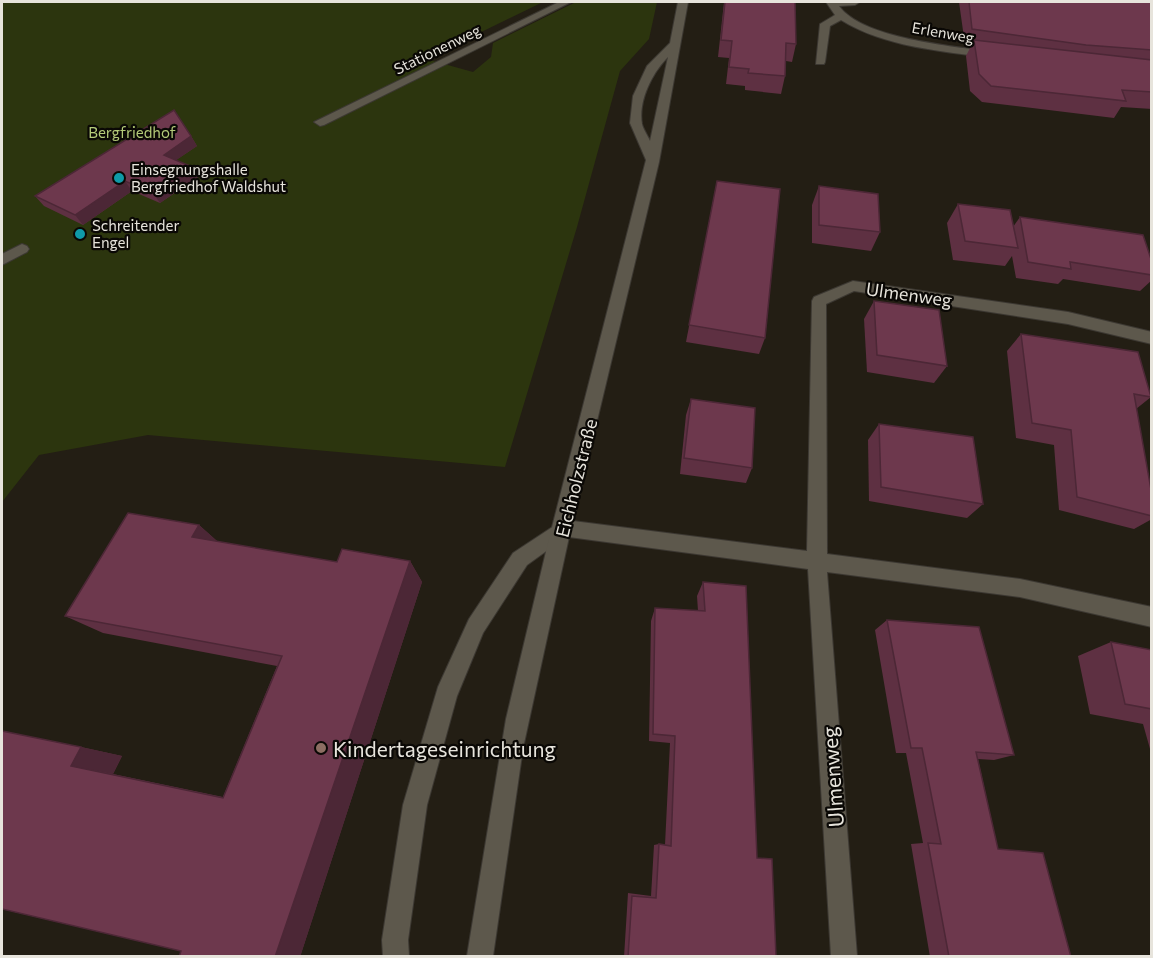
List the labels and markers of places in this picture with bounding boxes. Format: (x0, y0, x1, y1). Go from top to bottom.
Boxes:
place label: Einsegnungshalle Bergfriedhof Waldshut (131, 160, 286, 195)
marker: Einsegnungshalle Bergfriedhof Waldshut (112, 171, 126, 185)
place label: Schreitender Engel (92, 216, 179, 251)
marker: Schreitender Engel (73, 227, 87, 241)
place label: Kindertageseinrichtung (333, 736, 556, 761)
marker: Kindertageseinrichtung (314, 741, 328, 755)

